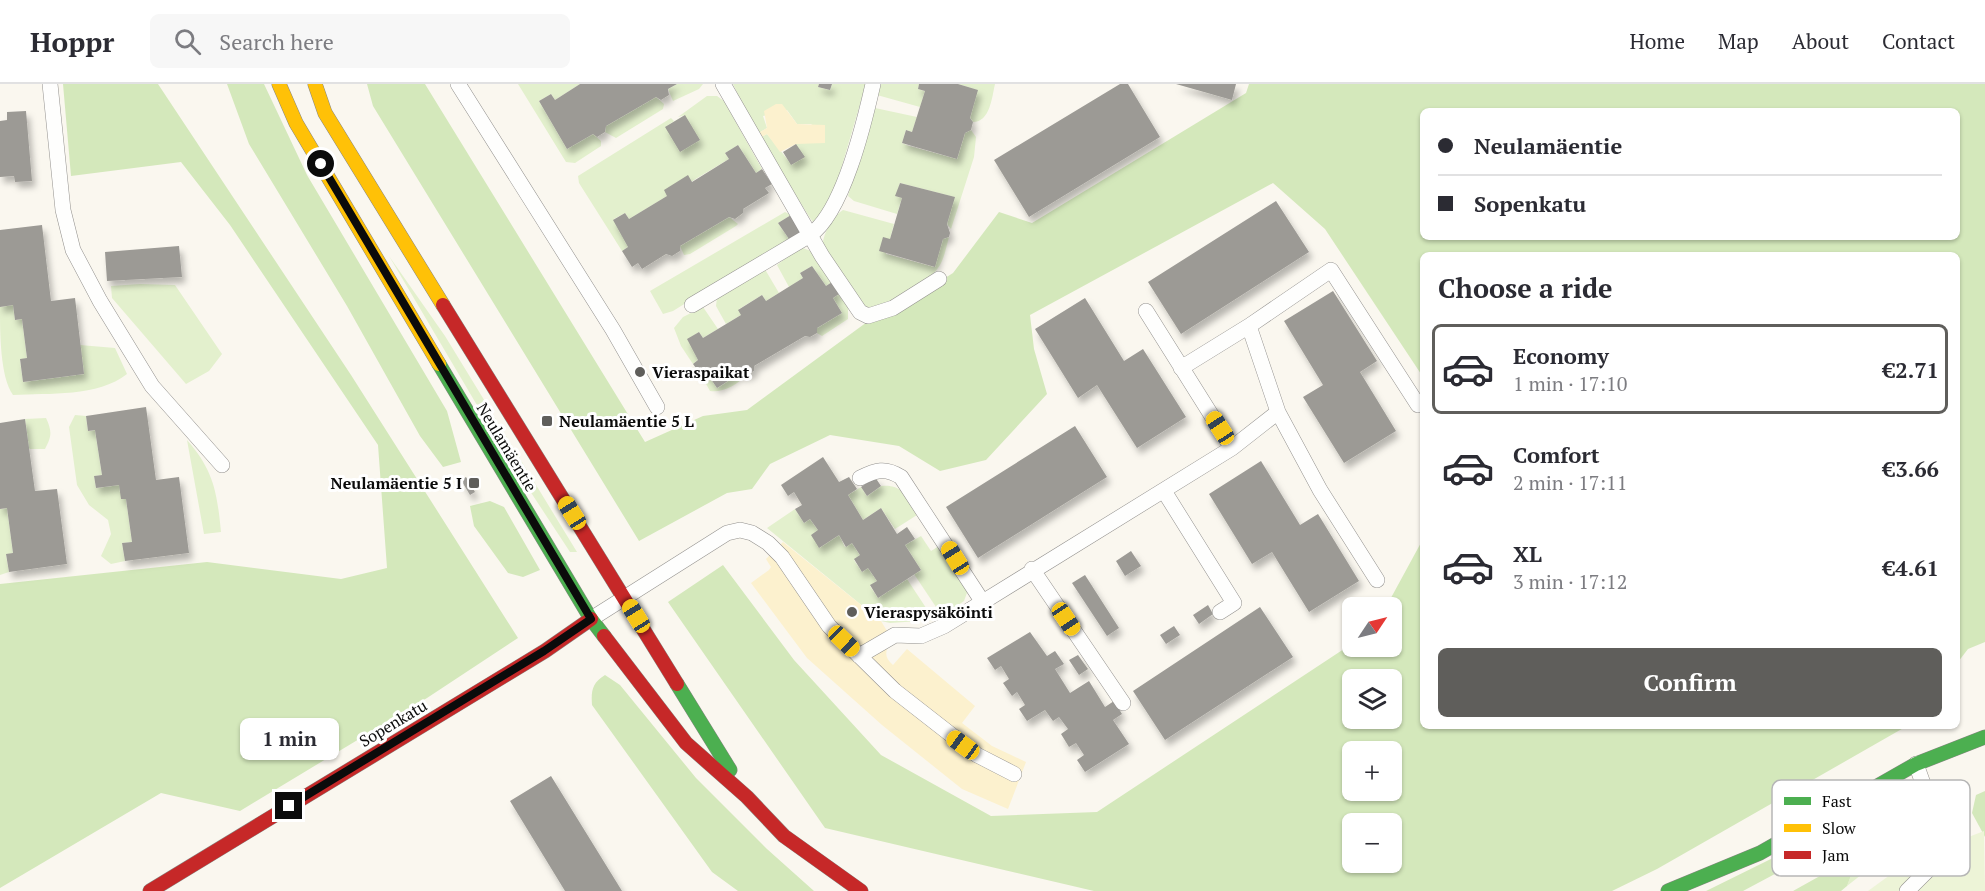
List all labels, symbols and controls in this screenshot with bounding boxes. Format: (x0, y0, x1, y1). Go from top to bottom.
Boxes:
search box (150, 14, 570, 68)
text: Hoppr (30, 23, 114, 60)
icon: search (171, 25, 204, 58)
text: Search here (219, 27, 334, 56)
text: Home (1629, 27, 1685, 55)
text: Map (1718, 27, 1759, 55)
text: About (1792, 27, 1849, 55)
text: Contact (1882, 27, 1955, 55)
text: Neulamäentie (1474, 131, 1622, 160)
route start (307, 150, 334, 177)
text: Sopenkatu (1474, 189, 1586, 218)
text: Choose a ride (1438, 270, 1613, 306)
text: Economy (1513, 341, 1609, 370)
icon: car (1441, 342, 1495, 396)
text: €2.71 (1883, 355, 1939, 384)
place label: Vieraspaikat (652, 361, 750, 383)
marker: Vieraspaikat (633, 365, 647, 379)
text: 1 min · 17:10 (1513, 370, 1627, 397)
street label: Neulamäentie (472, 398, 542, 496)
car (1203, 408, 1237, 448)
place label: Neulamäentie 5 L (559, 410, 694, 432)
marker: Neulamäentie 5 L (540, 414, 554, 428)
text: Comfort (1513, 440, 1599, 469)
icon: car (1441, 441, 1495, 495)
text: €3.66 (1883, 454, 1939, 483)
text: 2 min · 17:11 (1513, 469, 1627, 496)
place label: Neulamäentie 5 I (331, 472, 462, 494)
marker: Neulamäentie 5 I (467, 476, 481, 490)
car (555, 493, 589, 533)
car (938, 538, 972, 578)
text: XL (1513, 539, 1542, 568)
icon: car (1441, 540, 1495, 594)
text: €4.61 (1883, 553, 1939, 582)
text: 3 min · 17:12 (1513, 568, 1627, 595)
car (619, 596, 653, 636)
north arrow (1342, 597, 1402, 657)
map controls (1342, 597, 1402, 873)
car (1048, 599, 1084, 639)
place label: Vieraspysäköinti (864, 601, 993, 623)
marker: Vieraspysäköinti (845, 605, 859, 619)
car (825, 622, 863, 660)
button: Confirm (1438, 648, 1942, 717)
button: layers (1342, 669, 1402, 729)
street label: Sopenkatu (355, 694, 431, 752)
callout: 1 min (240, 719, 338, 761)
text: 1 min (262, 725, 317, 752)
car (943, 727, 983, 763)
button: + (1342, 741, 1402, 801)
legend (1772, 780, 1970, 876)
text: Fast (1822, 790, 1852, 812)
route end (275, 792, 302, 819)
button: − (1342, 813, 1402, 873)
text: Slow (1822, 817, 1856, 839)
text: Jam (1822, 844, 1850, 866)

